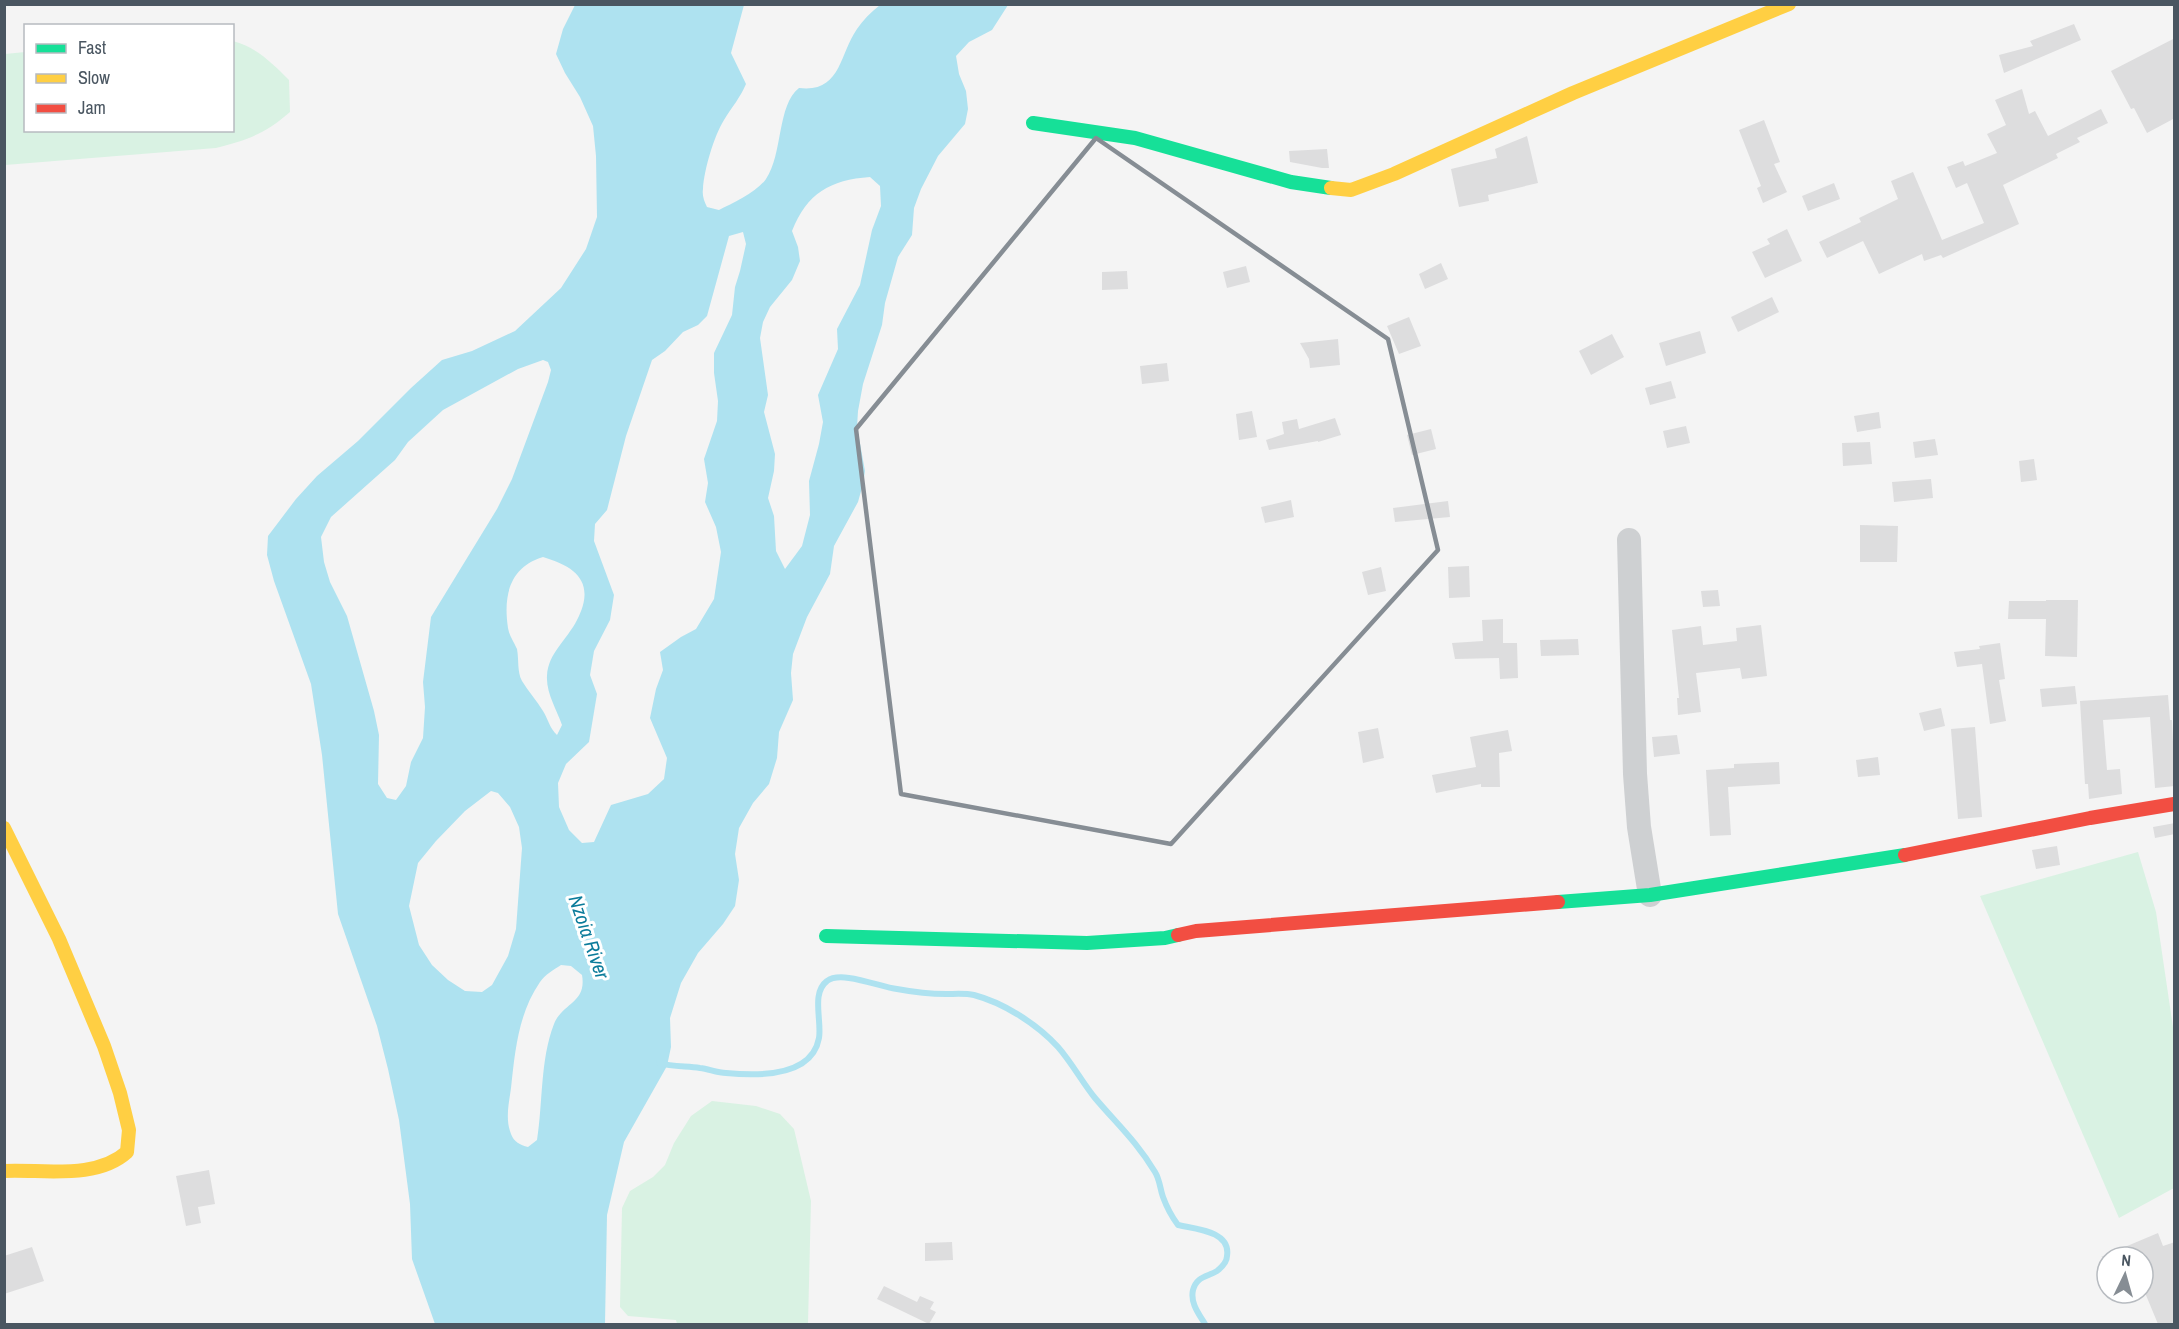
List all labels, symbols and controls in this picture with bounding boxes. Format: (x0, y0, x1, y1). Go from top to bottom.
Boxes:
legend (24, 24, 234, 132)
text: Fast (78, 35, 106, 60)
text: Slow (78, 65, 110, 90)
text: Jam (78, 95, 106, 120)
water label: Nzoia River (563, 892, 617, 983)
north arrow (2095, 1245, 2155, 1305)
text: N (2121, 1249, 2132, 1271)

